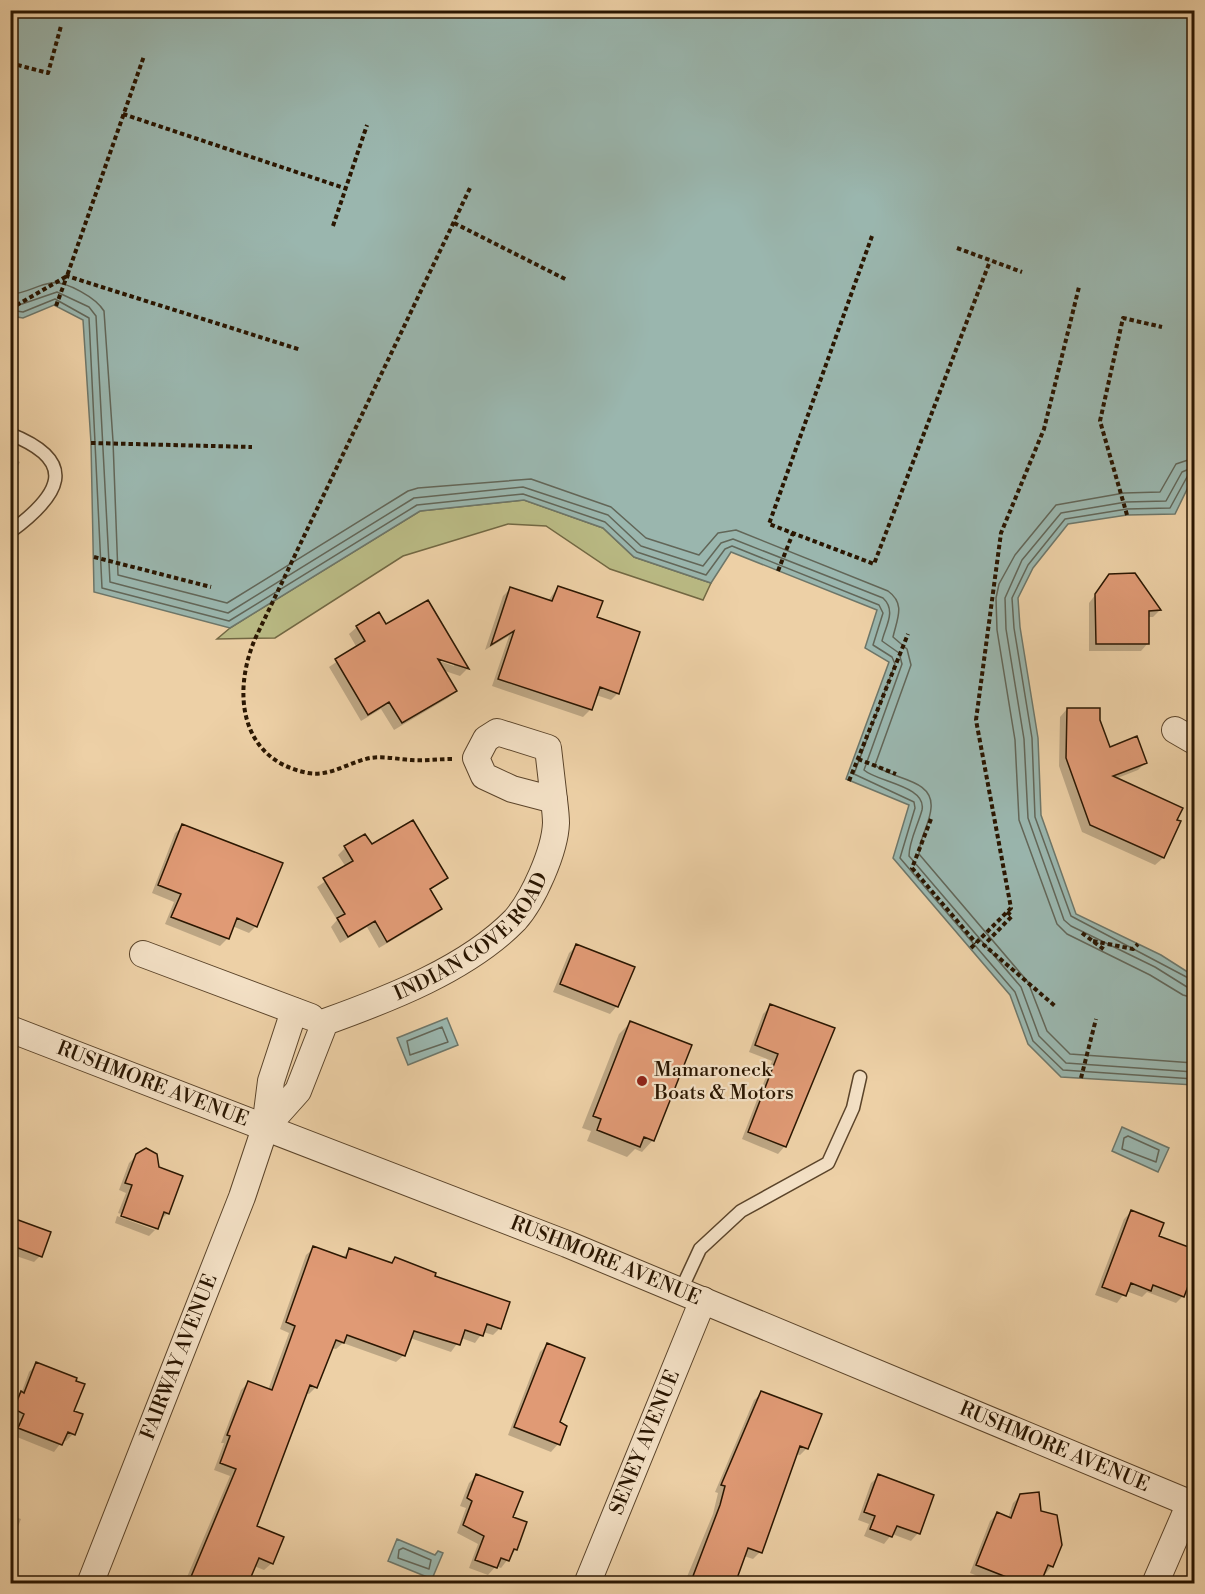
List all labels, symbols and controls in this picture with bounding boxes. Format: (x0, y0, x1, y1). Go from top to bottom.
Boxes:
street label: INDIAN COVE ROAD (390, 868, 554, 1006)
street label: RUSHMORE AVENUE (53, 1036, 252, 1132)
place label: Mamaroneck Boats & Motors (653, 1058, 794, 1106)
marker: Mamaroneck Boats & Motors (635, 1074, 649, 1088)
street label: RUSHMORE AVENUE (507, 1211, 705, 1311)
street label: FAIRWAY AVENUE (135, 1270, 223, 1443)
street label: SENEY AVENUE (604, 1366, 686, 1519)
street label: RUSHMORE AVENUE (956, 1396, 1153, 1498)

